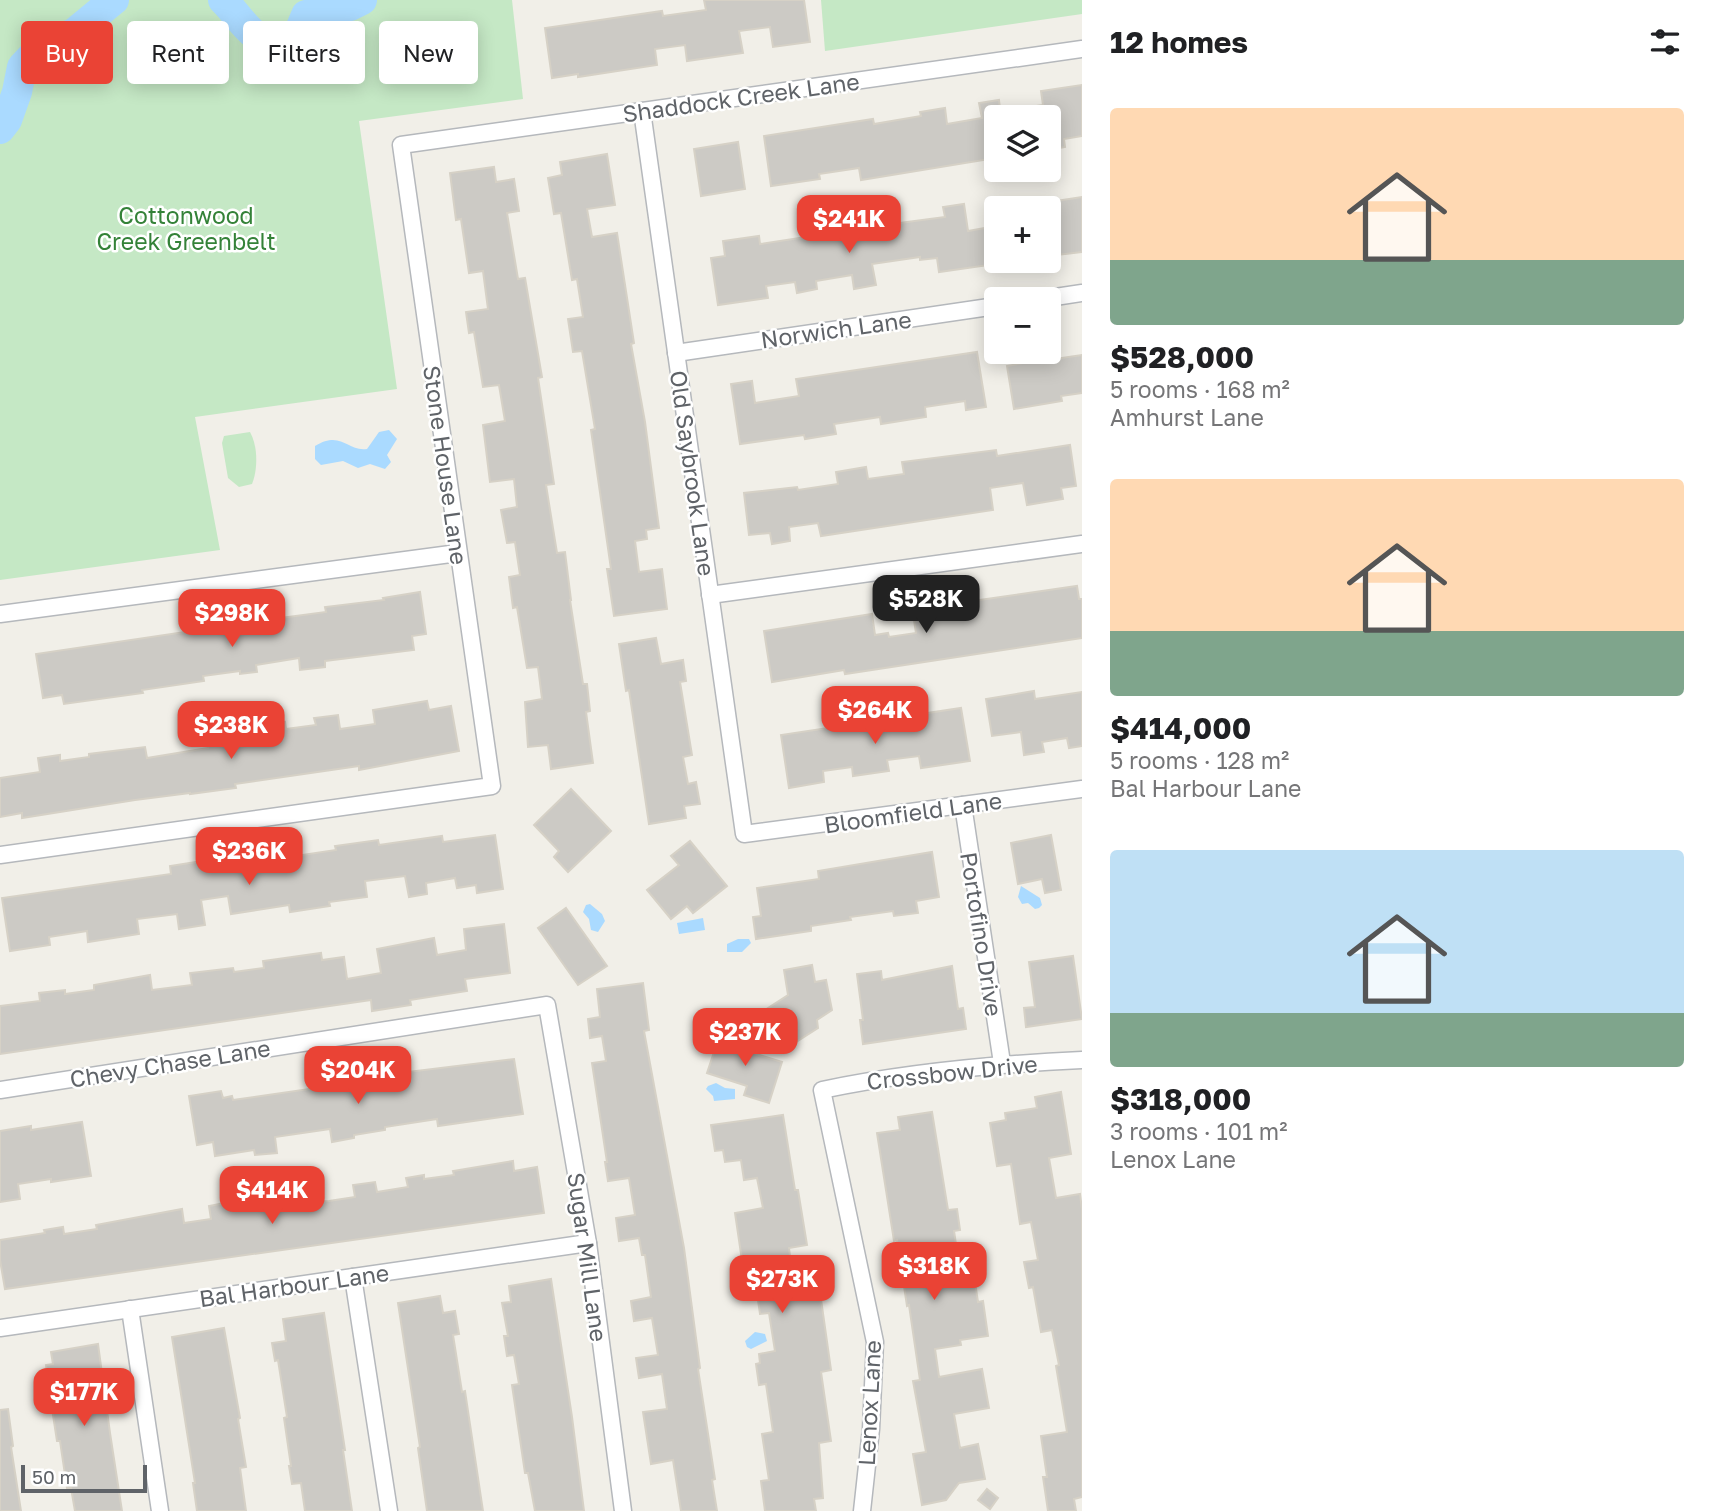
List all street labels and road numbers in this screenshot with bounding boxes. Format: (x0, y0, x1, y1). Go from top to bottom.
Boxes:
street label: Shaddock Creek Lane (621, 67, 861, 127)
street label: Norwich Lane (759, 305, 913, 353)
street label: Stone House Lane (418, 364, 474, 566)
street label: Old Saybrook Lane (665, 368, 721, 578)
street label: Bloomfield Lane (822, 786, 1004, 838)
street label: Portofino Drive (955, 850, 1009, 1018)
street label: Chevy Chase Lane (68, 1033, 272, 1093)
street label: Crossbow Drive (865, 1049, 1039, 1095)
street label: Sugar Mill Lane (562, 1171, 614, 1343)
street label: Bal Harbour Lane (197, 1258, 391, 1312)
street label: Lenox Lane (852, 1339, 886, 1467)

